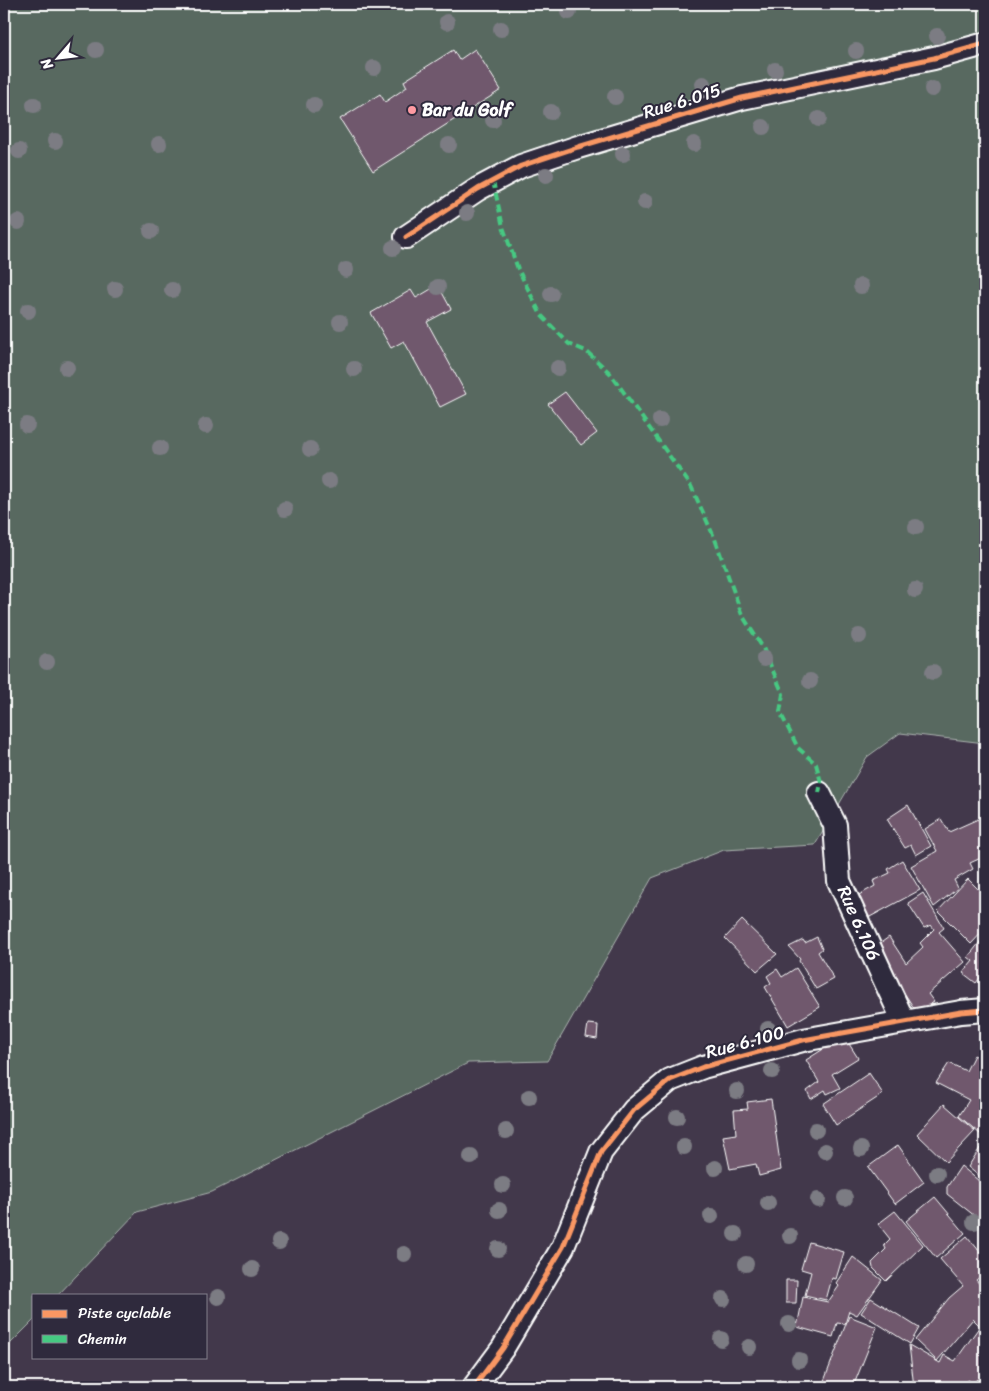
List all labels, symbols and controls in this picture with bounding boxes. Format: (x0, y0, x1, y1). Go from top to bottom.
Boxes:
north arrow (32, 32, 82, 82)
text: N (34, 53, 61, 75)
street label: Rue 6.015 (639, 74, 725, 128)
place label: Bar du Golf (422, 94, 515, 126)
marker: Bar du Golf (406, 104, 418, 116)
street label: Rue 6.106 (828, 880, 890, 966)
street label: Rue 6.100 (702, 1016, 788, 1068)
legend (32, 1294, 208, 1358)
text: Piste cyclable (78, 1300, 171, 1326)
text: Chemin (78, 1326, 127, 1352)

